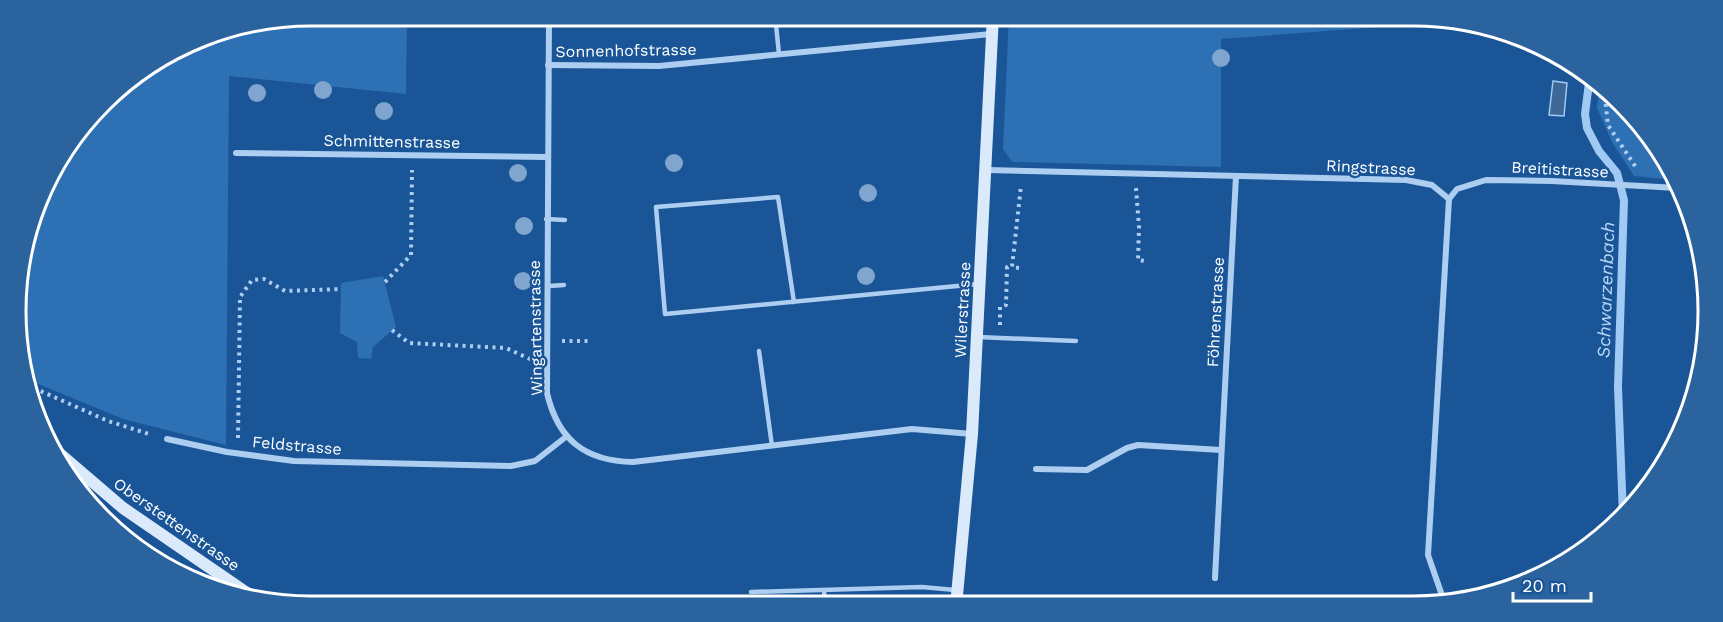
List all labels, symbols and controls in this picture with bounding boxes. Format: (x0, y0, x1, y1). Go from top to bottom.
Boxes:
street label: Sonnenhofstrasse (555, 40, 697, 61)
street label: Schmittenstrasse (323, 131, 461, 152)
street label: Ringstrasse (1326, 156, 1416, 179)
street label: Breitistrasse (1511, 157, 1609, 182)
water label: Schwarzenbach (1593, 221, 1618, 359)
street label: Föhrenstrasse (1203, 256, 1228, 368)
street label: Wingartenstrasse (525, 260, 546, 396)
street label: Wilerstrasse (950, 261, 975, 359)
street label: Feldstrasse (251, 432, 342, 459)
street label: Oberstettenstrasse (110, 474, 243, 575)
scale bar (1513, 565, 1591, 603)
text: 20 m (1522, 575, 1567, 596)

